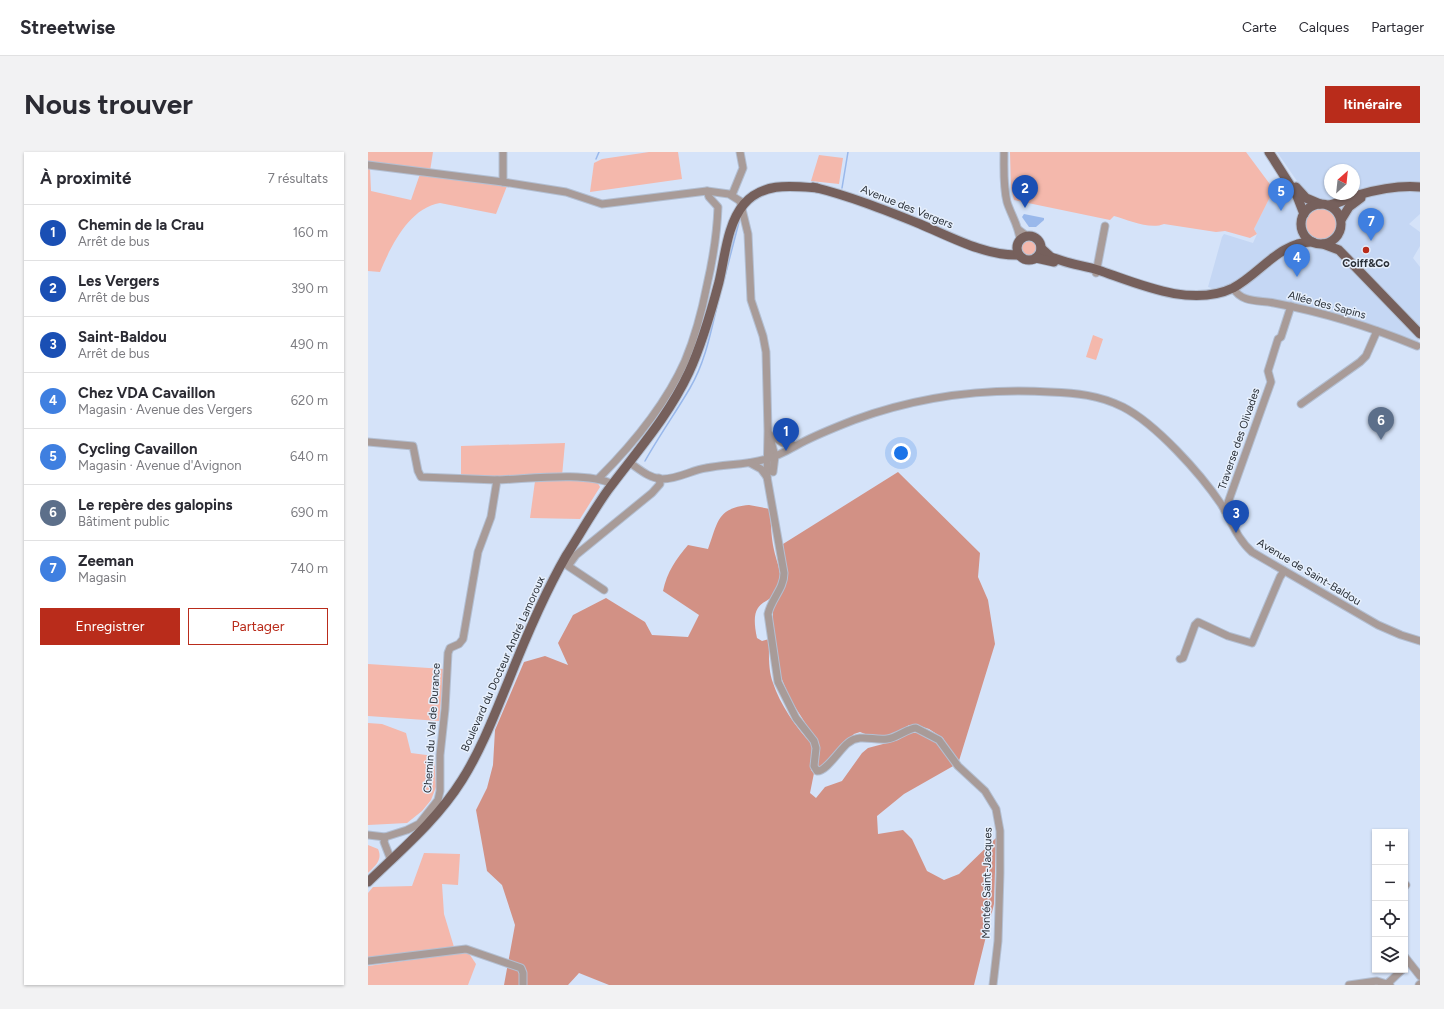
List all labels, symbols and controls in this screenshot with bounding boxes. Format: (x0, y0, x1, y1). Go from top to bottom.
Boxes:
text: Streetwise (20, 16, 115, 39)
text: Carte (1242, 19, 1277, 36)
text: Calques (1299, 19, 1349, 36)
text: Partager (1371, 19, 1424, 36)
button: Itinéraire (1325, 86, 1420, 123)
text: Nous trouver (24, 87, 193, 121)
north arrow (1324, 164, 1360, 200)
text: À proximité (40, 168, 131, 188)
text: 7 résultats (268, 171, 328, 186)
pin: 2 (1012, 175, 1038, 208)
pin: 5 (1268, 178, 1294, 211)
street label: Avenue des Vergers (859, 183, 955, 231)
pin: 7 (1358, 208, 1384, 241)
text: Chemin de la Crau (78, 216, 204, 234)
text: 1 (50, 225, 56, 240)
text: 160 m (293, 225, 328, 240)
text: Arrêt de bus (78, 234, 150, 249)
pin: 4 (1284, 244, 1310, 277)
marker: Coiff&Co (1361, 245, 1371, 255)
place label: Coiff&Co (1342, 257, 1390, 270)
text: Les Vergers (78, 272, 159, 290)
text: 2 (49, 281, 57, 296)
text: 390 m (291, 281, 328, 296)
street label: Allée des Sapins (1287, 288, 1367, 322)
text: Arrêt de bus (78, 290, 150, 305)
text: Saint-Baldou (78, 328, 167, 346)
text: 3 (49, 337, 57, 352)
text: 490 m (290, 337, 328, 352)
text: Arrêt de bus (78, 346, 150, 361)
text: Chez VDA Cavaillon (78, 384, 215, 402)
street label: Traverse des Olivades (1216, 387, 1262, 491)
text: 4 (49, 393, 57, 408)
text: 620 m (291, 393, 328, 408)
text: Magasin · Avenue des Vergers (78, 402, 252, 417)
pin: 6 (1368, 407, 1394, 440)
pin: 1 (773, 418, 799, 451)
text: Cycling Cavaillon (78, 440, 198, 458)
your location (891, 443, 911, 463)
text: 5 (49, 449, 57, 464)
text: 640 m (290, 449, 328, 464)
text: Magasin · Avenue d'Avignon (78, 458, 241, 473)
text: Le repère des galopins (78, 496, 233, 514)
pin: 3 (1223, 500, 1249, 533)
text: 6 (49, 505, 57, 520)
text: 690 m (291, 505, 328, 520)
text: Bâtiment public (78, 514, 170, 529)
street label: Avenue de Saint-Baldou (1255, 536, 1363, 608)
text: Zeeman (78, 552, 134, 570)
text: 7 (49, 561, 57, 576)
text: 740 m (290, 561, 328, 576)
text: Magasin (78, 570, 126, 585)
street label: Boulevard du Docteur André Lamoroux (458, 574, 548, 754)
button: Enregistrer (40, 608, 180, 645)
button: Partager (188, 608, 328, 645)
street label: Chemin du Val de Durance (421, 663, 443, 793)
street label: Montée Saint-Jacques (980, 827, 994, 939)
map controls (1372, 829, 1408, 973)
button: + (1372, 829, 1408, 865)
button: − (1372, 865, 1408, 901)
button: locate (1372, 901, 1408, 937)
button: layers (1372, 937, 1408, 973)

